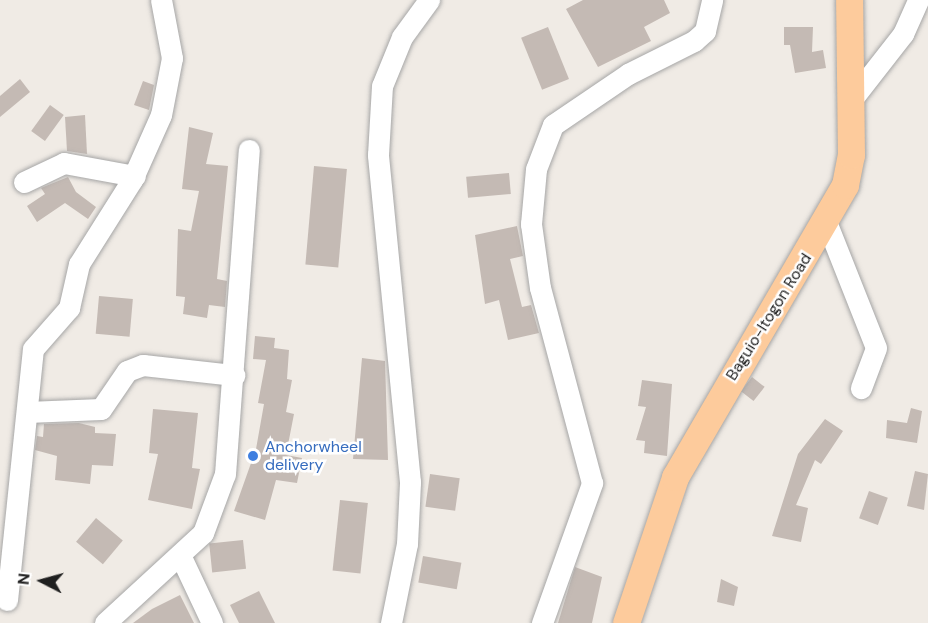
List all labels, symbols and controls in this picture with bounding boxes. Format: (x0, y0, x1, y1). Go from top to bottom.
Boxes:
street label: Baguio-Itogon Road (722, 250, 816, 384)
place label: Anchorwheel delivery (265, 437, 362, 475)
marker: Anchorwheel delivery (246, 449, 260, 463)
north arrow (12, 551, 72, 611)
text: N (13, 572, 35, 586)

